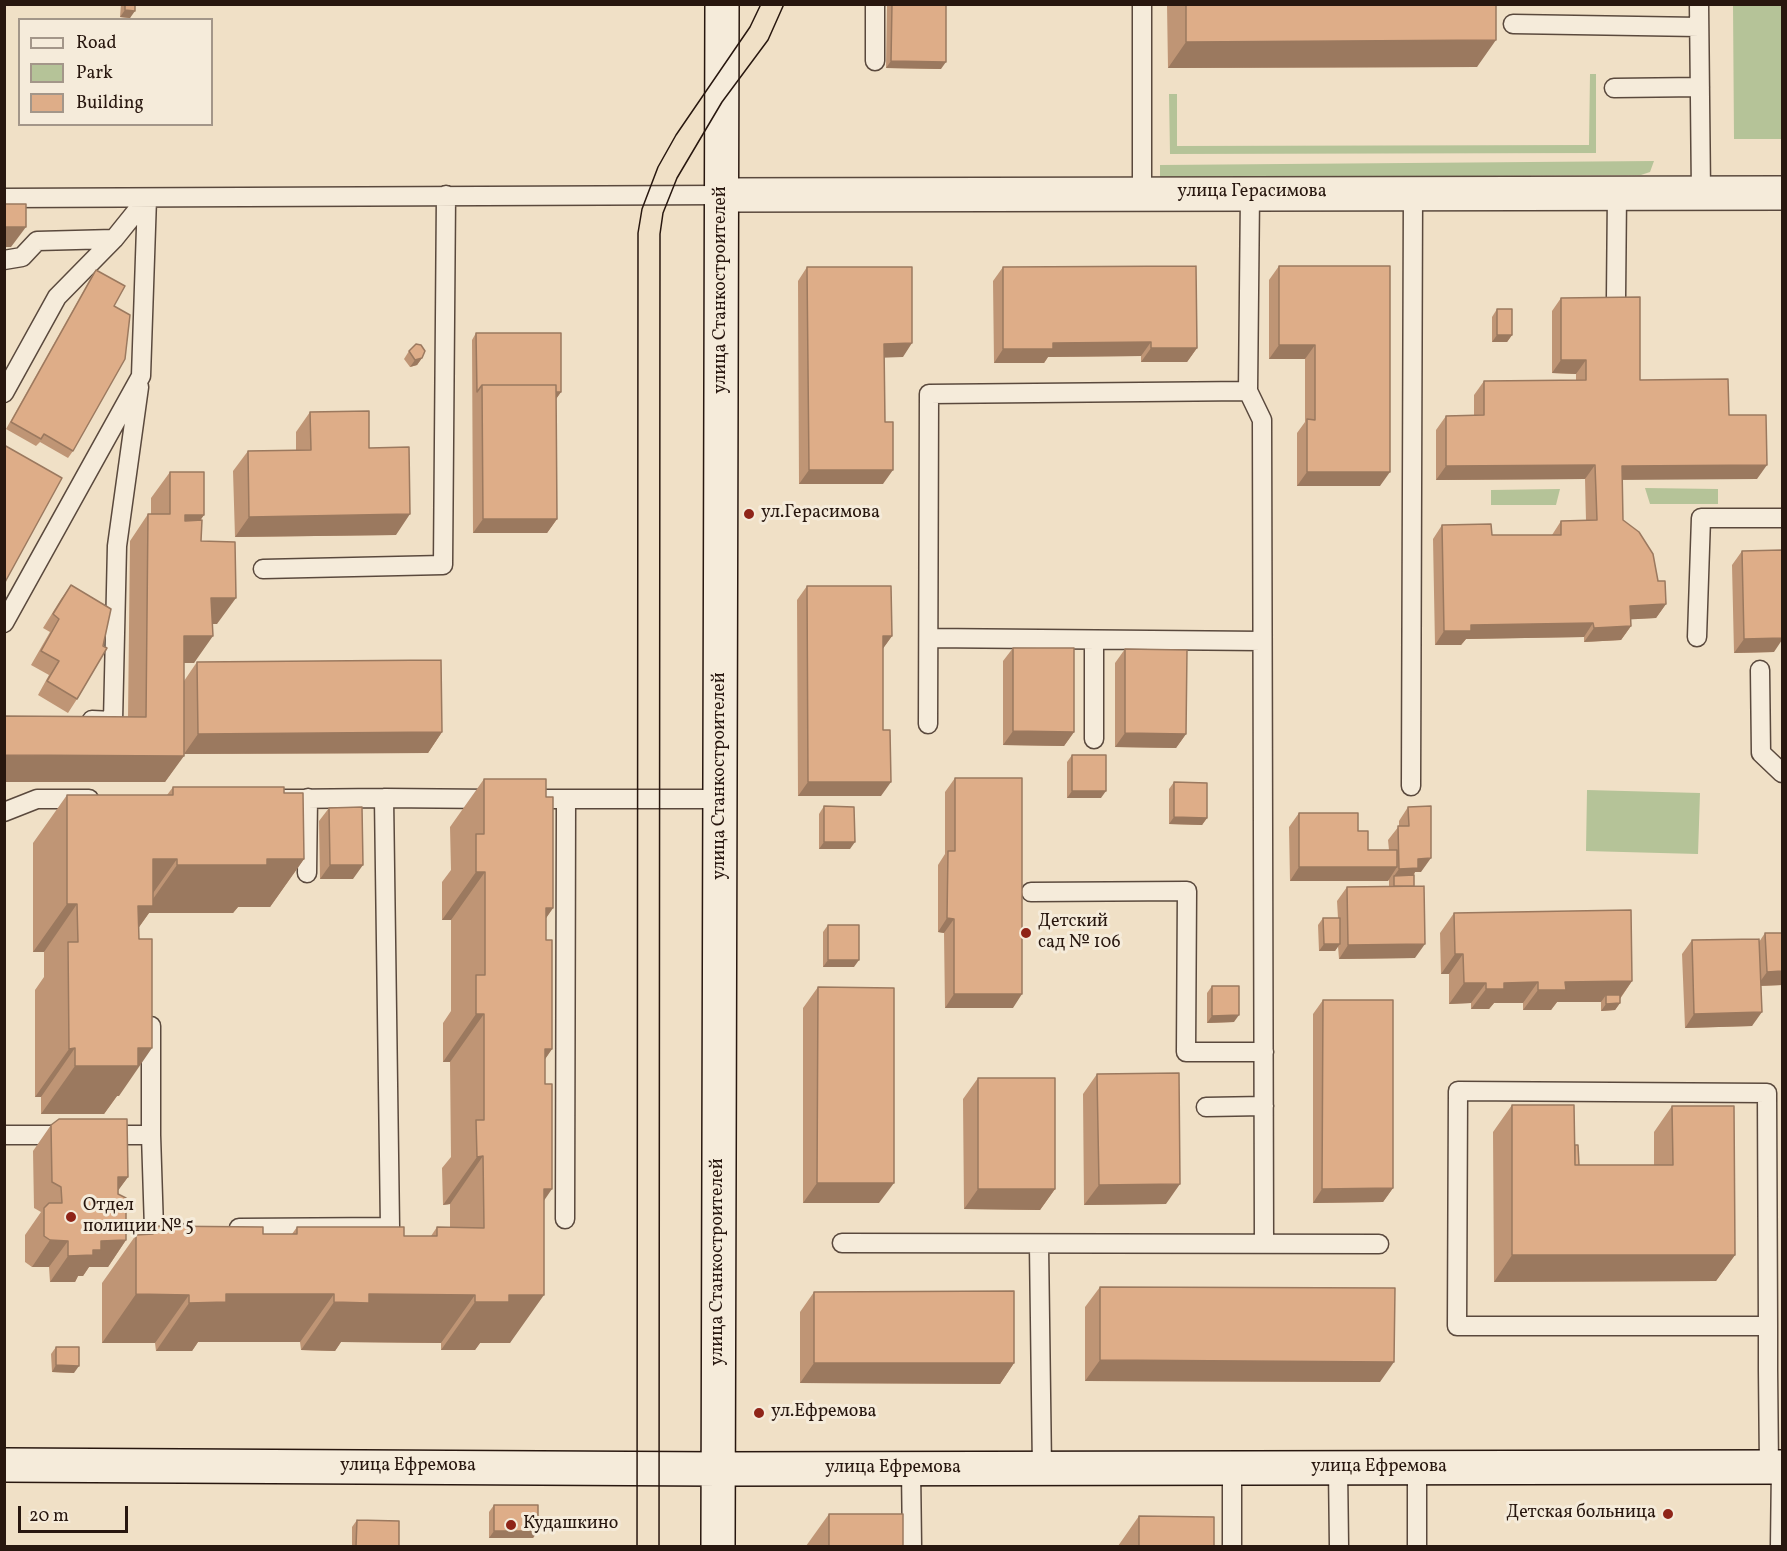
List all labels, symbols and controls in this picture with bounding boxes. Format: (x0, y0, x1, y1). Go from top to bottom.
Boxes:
legend (18, 18, 213, 126)
text: Road (76, 31, 117, 56)
text: Park (76, 61, 113, 86)
text: Building (76, 91, 144, 116)
street label: улица Герасимова (1177, 182, 1327, 204)
street label: улица Станкостроителей (711, 186, 733, 394)
place label: ул.Герасимова (761, 503, 880, 525)
marker: ул.Герасимова (742, 507, 756, 521)
street label: улица Станкостроителей (710, 672, 732, 880)
place label: Детский сад № 106 (1038, 912, 1121, 954)
marker: Детский сад № 106 (1019, 926, 1033, 940)
street label: улица Станкостроителей (708, 1158, 730, 1366)
place label: Отдел полиции № 5 (83, 1196, 194, 1238)
marker: Отдел полиции № 5 (64, 1210, 78, 1224)
place label: ул.Ефремова (771, 1402, 877, 1424)
marker: ул.Ефремова (752, 1406, 766, 1420)
street label: улица Ефремова (340, 1456, 476, 1478)
street label: улица Ефремова (1311, 1457, 1447, 1479)
street label: улица Ефремова (825, 1458, 961, 1480)
scale bar (21, 1494, 130, 1532)
place label: Детская больница (1506, 1503, 1656, 1525)
text: 20 m (29, 1504, 69, 1529)
marker: Детская больница (1661, 1507, 1675, 1521)
place label: Кудашкино (523, 1514, 618, 1536)
marker: Кудашкино (504, 1518, 518, 1532)

